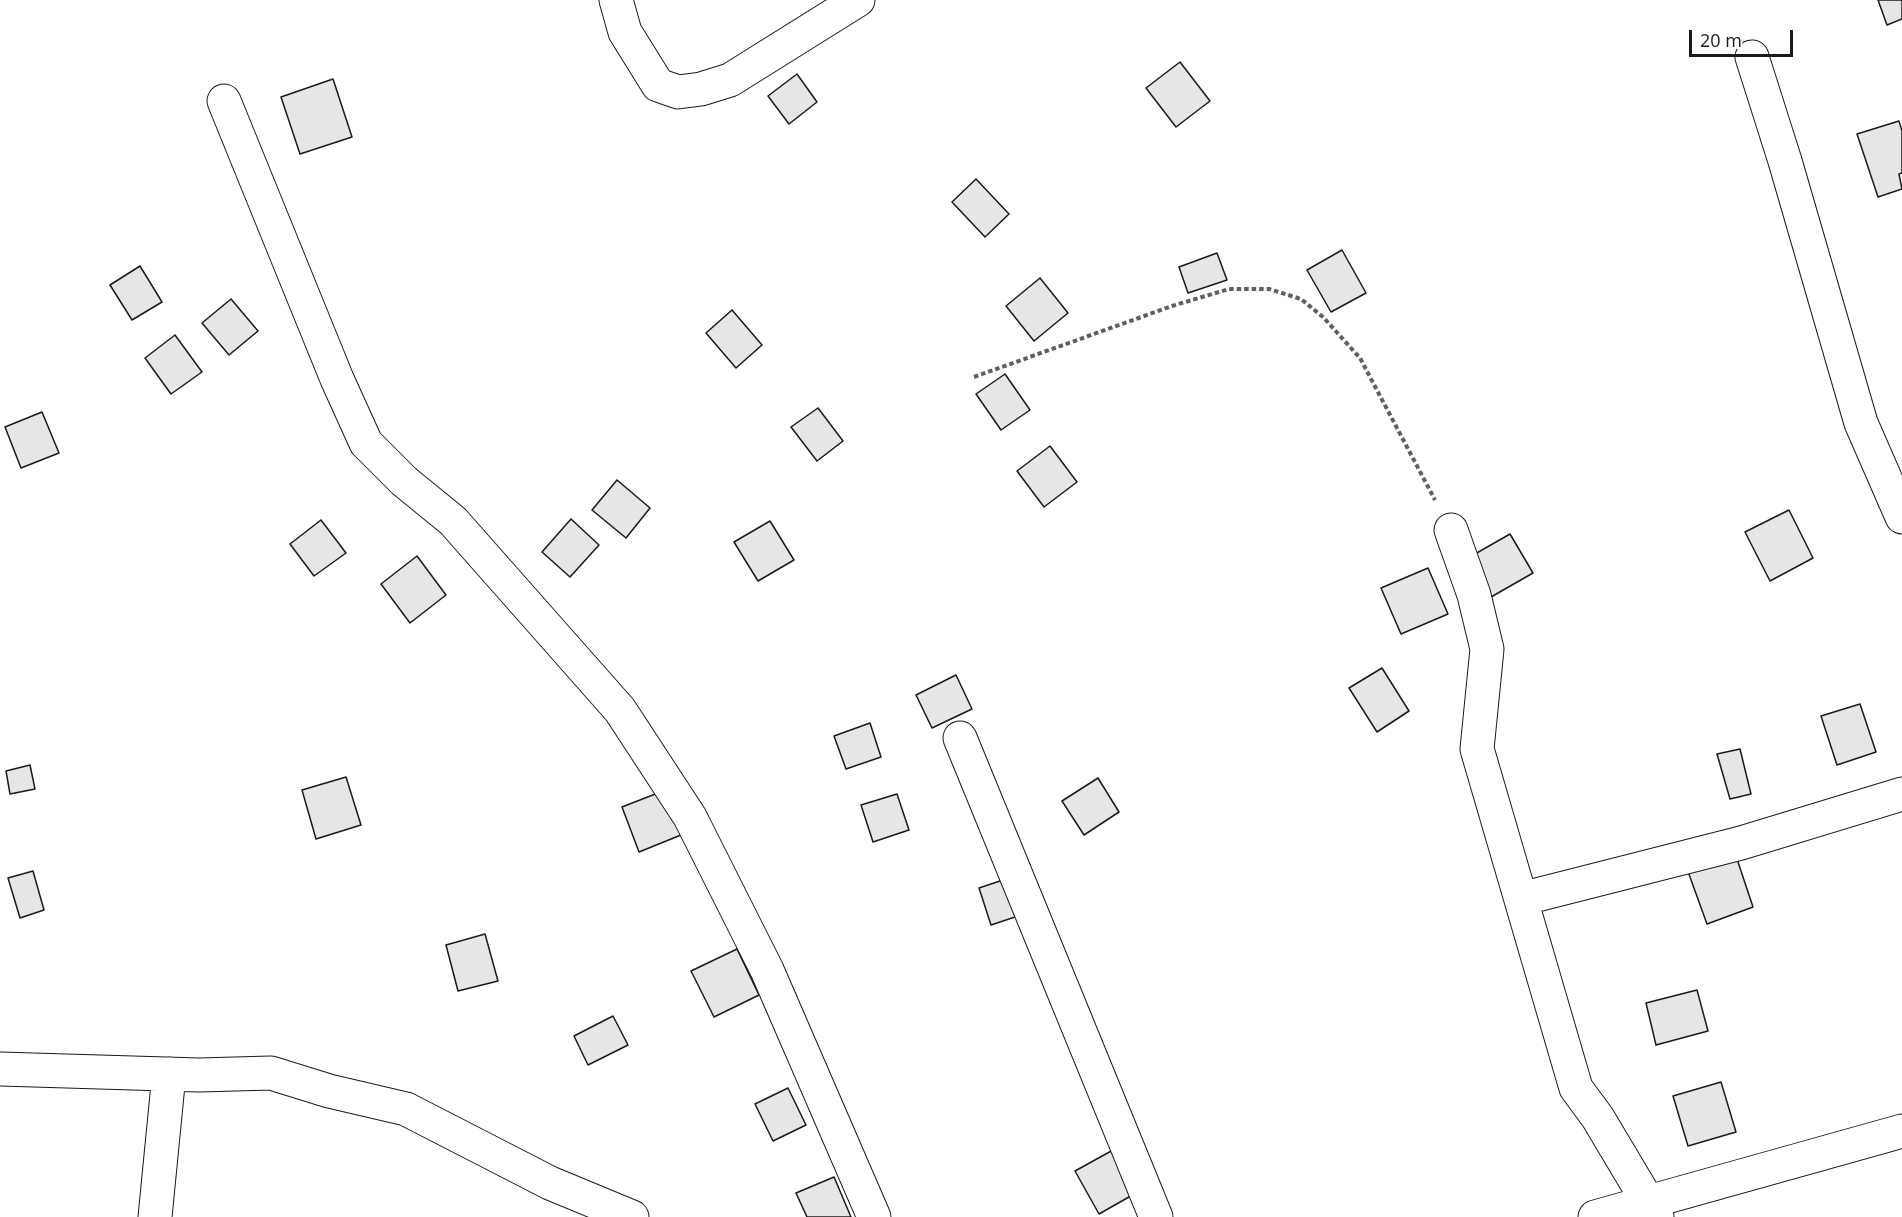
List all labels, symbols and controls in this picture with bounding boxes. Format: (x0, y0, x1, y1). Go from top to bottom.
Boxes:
scale bar (1692, 18, 1796, 56)
text: 20 m (1700, 28, 1742, 52)

